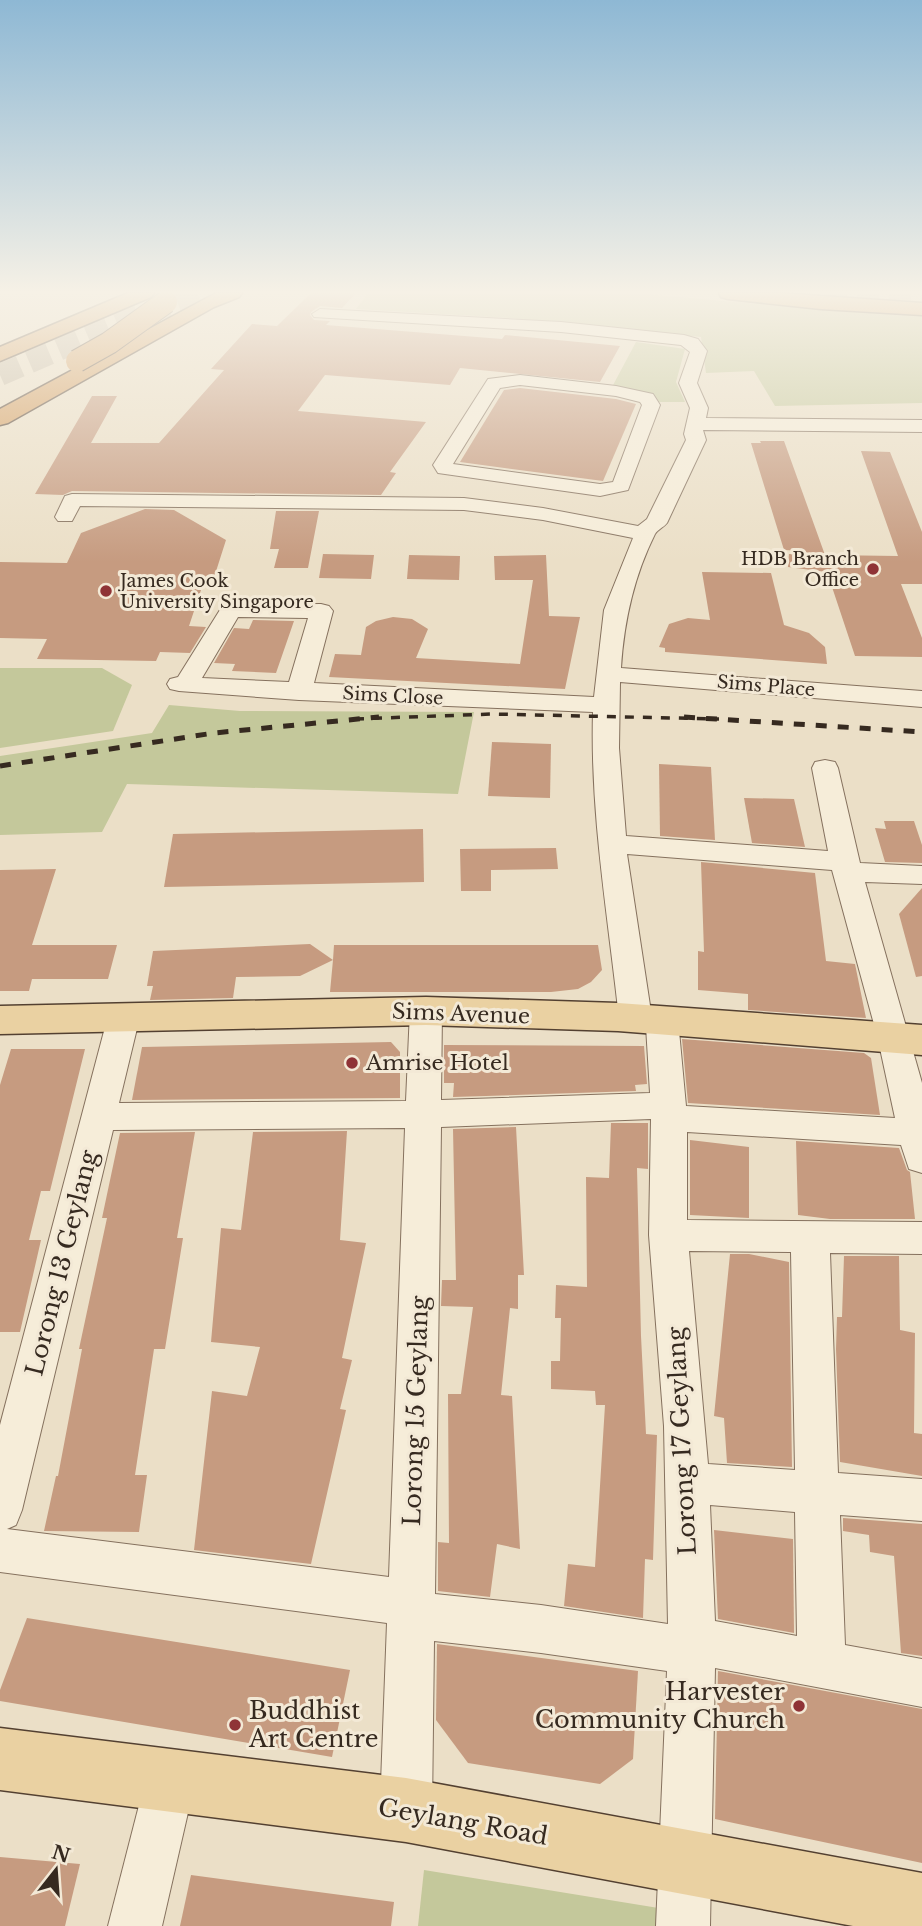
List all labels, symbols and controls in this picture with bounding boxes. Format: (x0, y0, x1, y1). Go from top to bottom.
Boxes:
place label: HDB Branch Office (741, 548, 859, 591)
marker: HDB Branch Office (865, 561, 881, 577)
place label: James Cook University Singapore (118, 570, 314, 613)
marker: James Cook University Singapore (98, 583, 114, 599)
street label: Sims Place (716, 671, 816, 701)
street label: Sims Close (342, 682, 444, 710)
street label: Sims Avenue (392, 999, 530, 1029)
place label: Amrise Hotel (365, 1050, 509, 1076)
marker: Amrise Hotel (344, 1055, 360, 1071)
street label: Lorong 13 Geylang (19, 1147, 104, 1379)
street label: Lorong 15 Geylang (397, 1295, 434, 1527)
street label: Lorong 17 Geylang (661, 1325, 702, 1556)
place label: Harvester Community Church (535, 1677, 786, 1734)
place label: Buddhist Art Centre (248, 1696, 378, 1753)
marker: Harvester Community Church (791, 1698, 807, 1714)
marker: Buddhist Art Centre (227, 1717, 243, 1733)
street label: Geylang Road (376, 1792, 550, 1851)
north arrow (21, 1835, 91, 1905)
text: N (49, 1841, 73, 1868)

